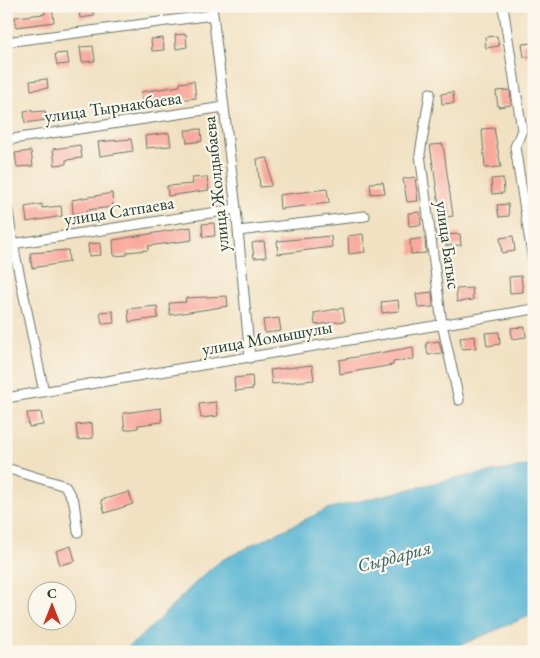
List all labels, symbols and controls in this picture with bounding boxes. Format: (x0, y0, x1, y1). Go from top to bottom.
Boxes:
street label: улица Тырнакбаева (43, 85, 184, 128)
street label: улица Жолдыбаева (197, 114, 234, 253)
street label: улица Сатпаева (62, 190, 176, 231)
street label: улица Батыс (431, 199, 466, 291)
street label: улица Момышулы (200, 315, 334, 360)
water label: Сырдария (354, 535, 434, 578)
north arrow (28, 580, 78, 630)
text: С (47, 584, 57, 602)

